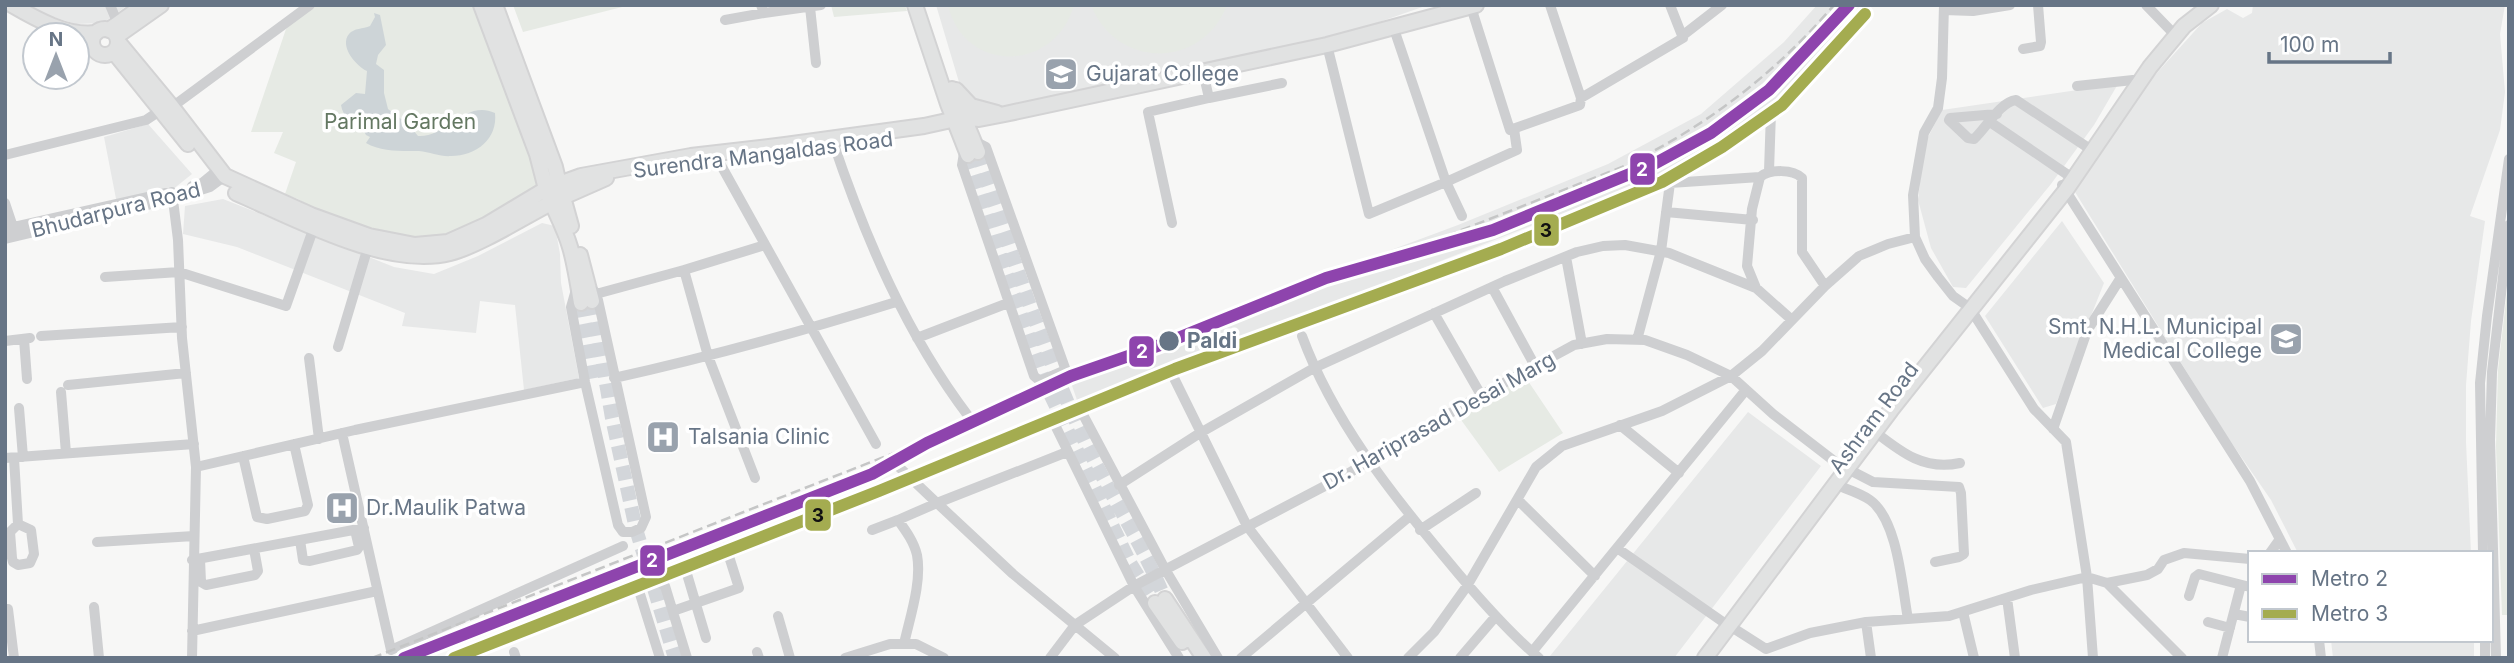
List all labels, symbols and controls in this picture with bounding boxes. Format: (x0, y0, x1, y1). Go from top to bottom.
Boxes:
north arrow (21, 21, 91, 91)
scale bar (2269, 21, 2390, 65)
text: N (49, 28, 63, 51)
text: 100 m (2280, 32, 2339, 57)
school or university icon: Gujarat College (1042, 55, 1080, 93)
place label: Gujarat College (1086, 61, 1239, 86)
park label: Parimal Garden (324, 109, 476, 134)
street label: Surendra Mangaldas Road (631, 126, 894, 183)
line badge: 2 (1629, 152, 1656, 186)
text: 2 (1636, 158, 1648, 181)
street label: Bhudarpura Road (29, 176, 203, 243)
line badge: 3 (1533, 213, 1560, 247)
text: 3 (1540, 219, 1552, 242)
place label: Smt. N.H.L. Municipal Medical College (2048, 314, 2262, 363)
school or university icon: Smt. N.H.L. Municipal Medical College (2267, 320, 2305, 358)
place label: Paldi (1187, 328, 1237, 353)
marker: Paldi (1157, 329, 1181, 353)
line badge: 2 (1128, 335, 1155, 368)
text: 2 (1136, 340, 1148, 363)
street label: Dr. Hariprasad Desai Marg (1319, 346, 1559, 495)
street label: Ashram Road (1824, 357, 1924, 478)
hospital icon: Talsania Clinic (644, 418, 682, 456)
place label: Talsania Clinic (688, 424, 830, 449)
hospital icon: Dr.Maulik Patwa (323, 489, 361, 527)
place label: Dr.Maulik Patwa (366, 495, 526, 520)
line badge: 3 (804, 498, 832, 532)
text: 3 (812, 504, 824, 527)
line badge: 2 (639, 544, 666, 577)
text: 2 (646, 549, 658, 572)
legend (2248, 551, 2493, 642)
text: Metro 2 (2311, 566, 2388, 591)
text: Metro 3 (2311, 601, 2388, 626)

